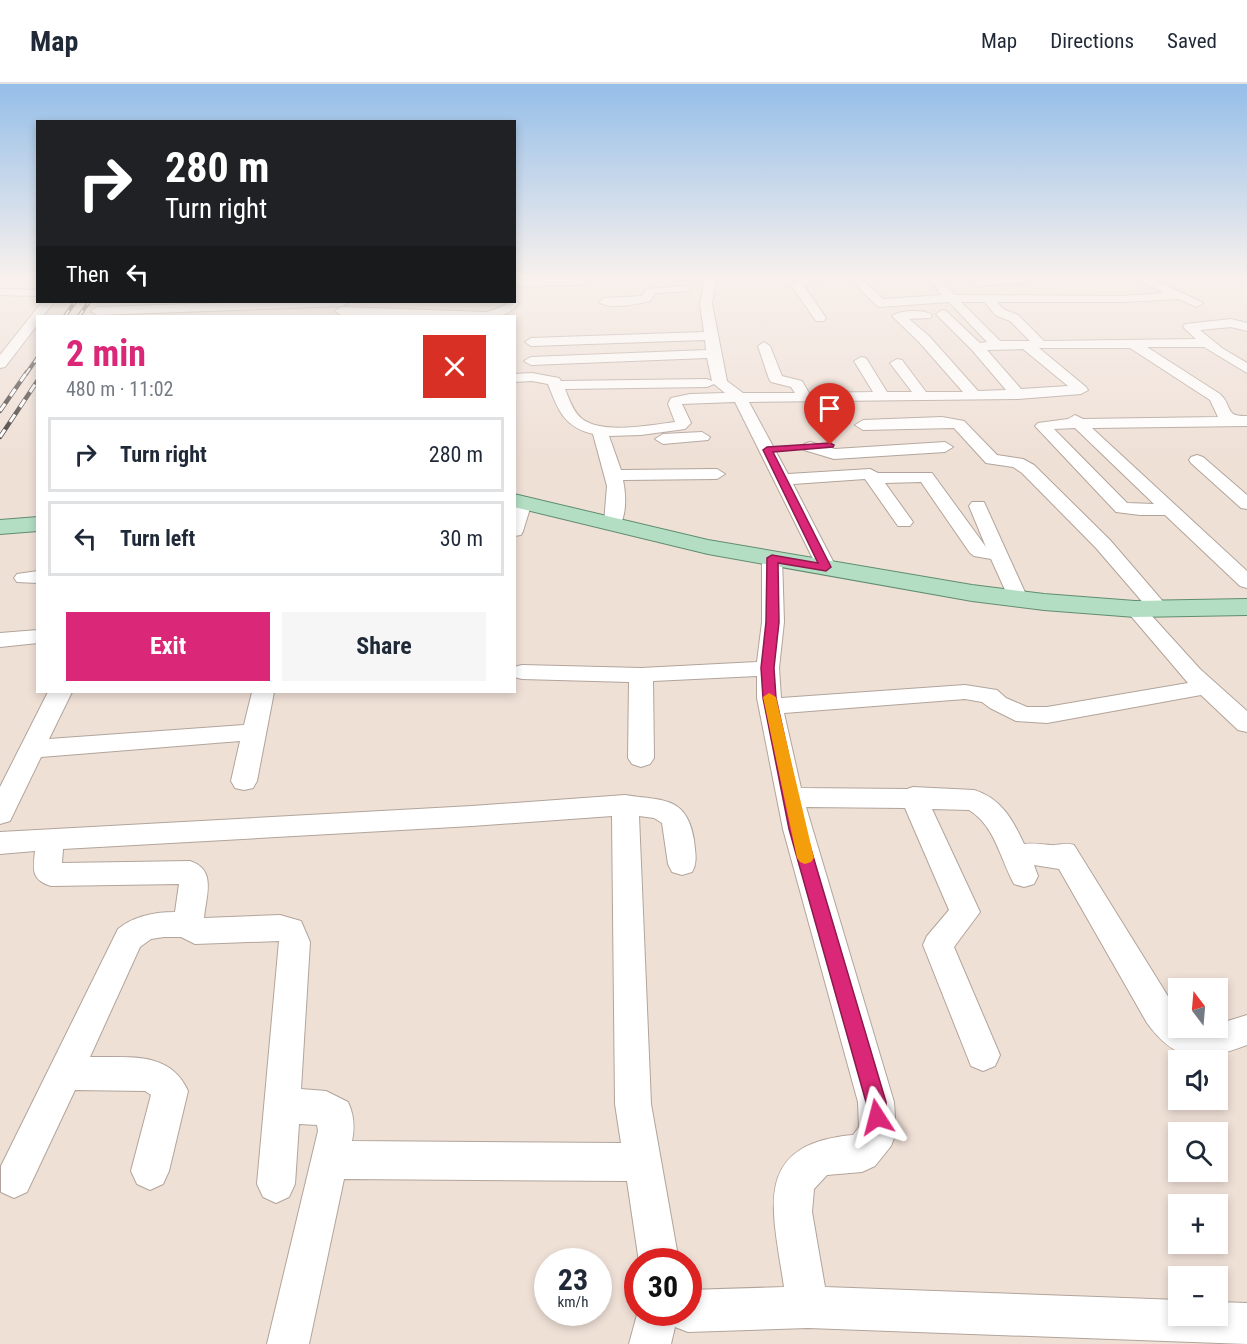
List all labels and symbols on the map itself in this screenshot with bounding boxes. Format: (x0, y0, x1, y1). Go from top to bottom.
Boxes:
pin (804, 383, 855, 445)
north arrow (1168, 978, 1228, 1038)
position arrow (845, 1085, 909, 1149)
speed limit sign: 30 (624, 1248, 702, 1326)

